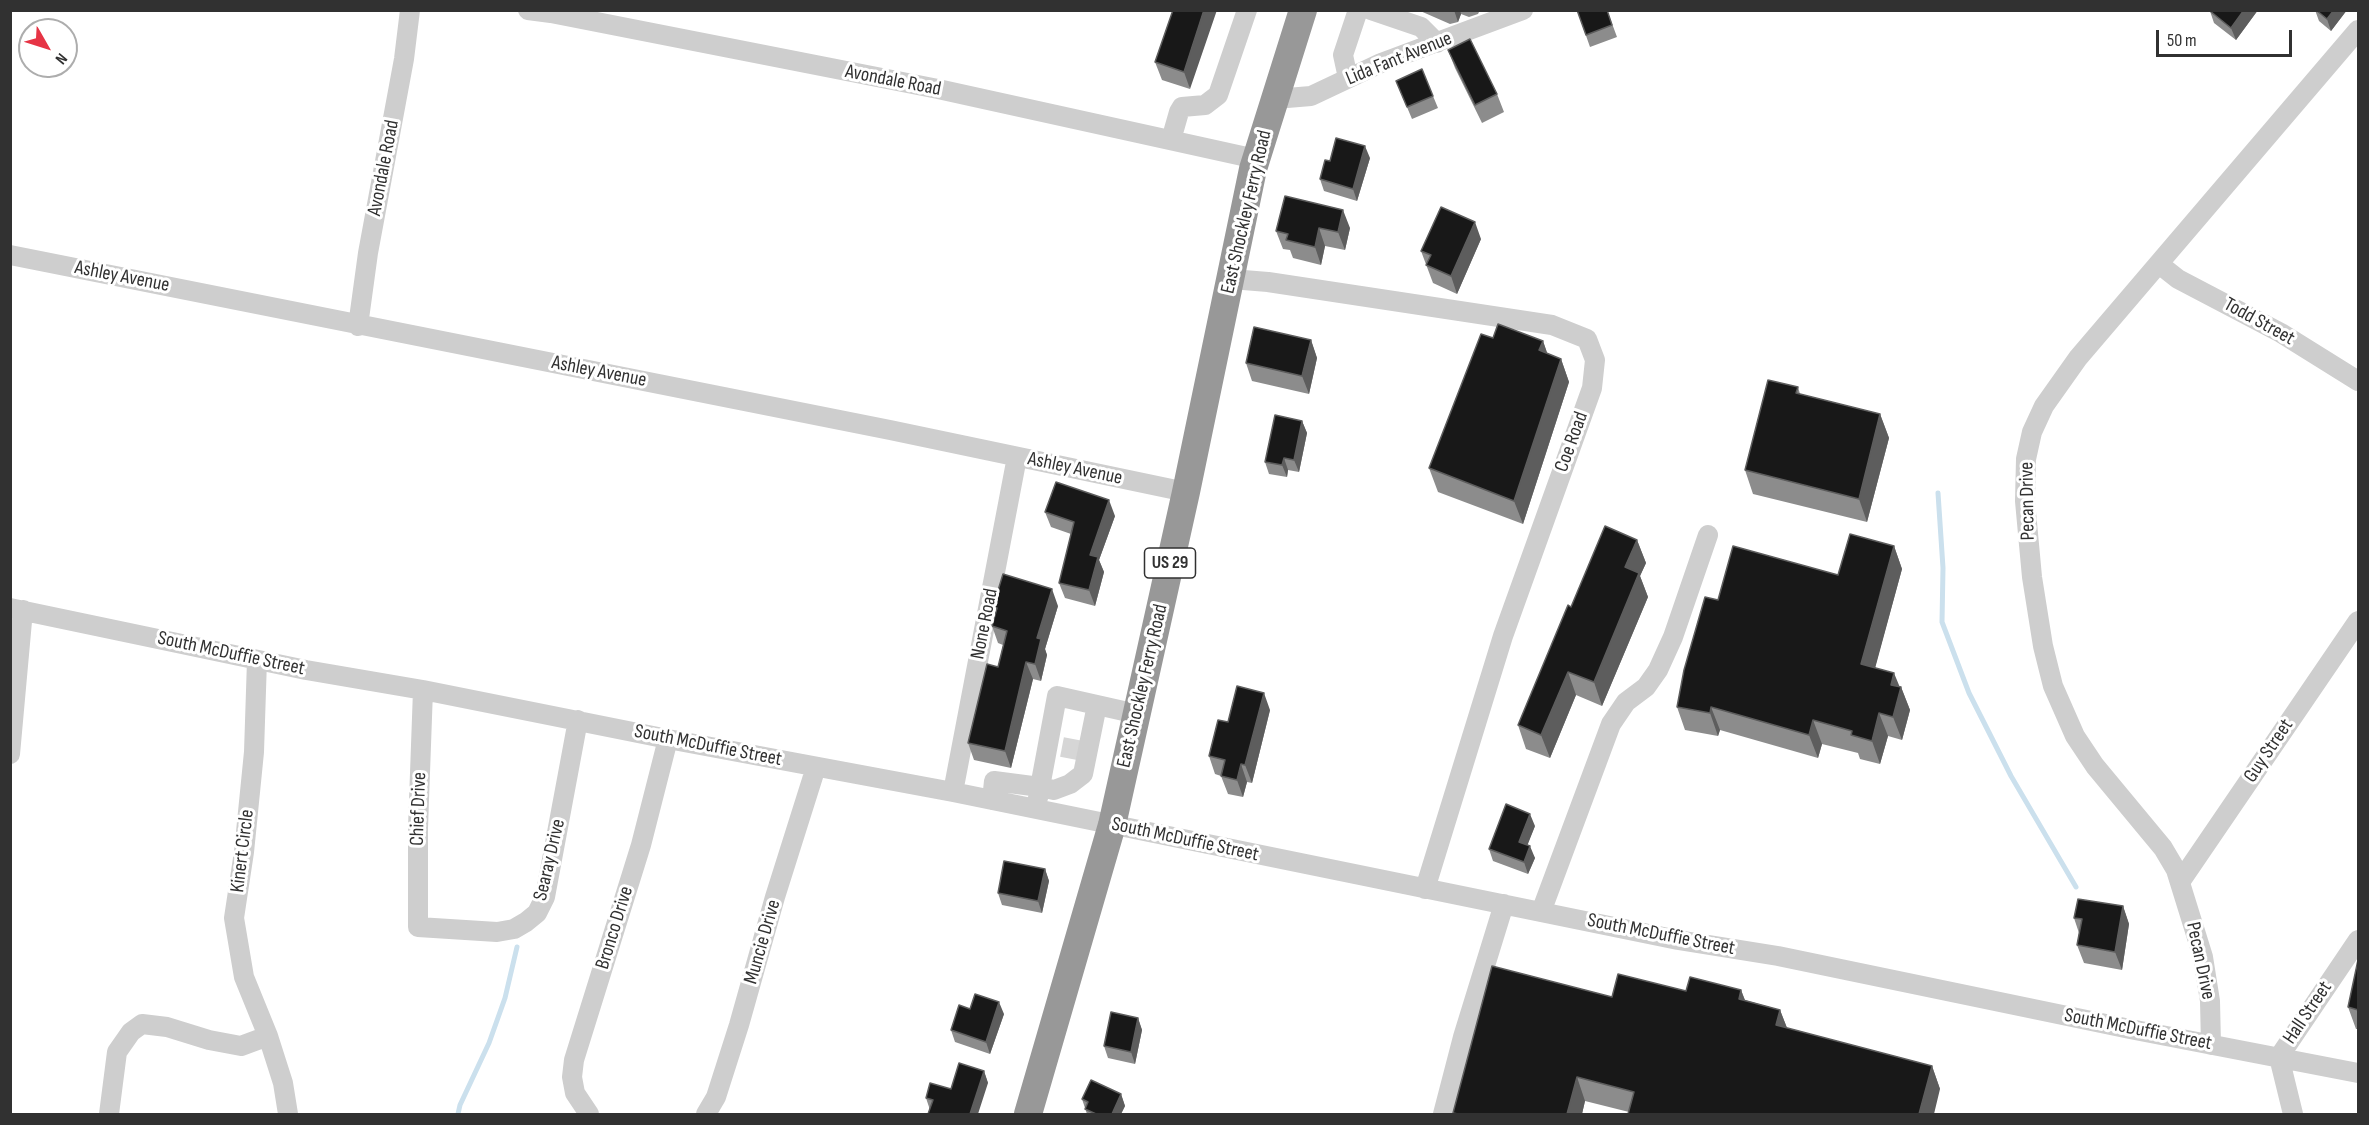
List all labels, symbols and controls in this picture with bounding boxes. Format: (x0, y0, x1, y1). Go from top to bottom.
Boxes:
north arrow (18, 18, 78, 78)
scale bar (2159, 18, 2296, 56)
street label: Lida Fant Avenue (1343, 27, 1455, 91)
text: 50 m (2167, 30, 2197, 51)
text: N (51, 49, 71, 68)
street label: Avondale Road (843, 60, 943, 102)
street label: Avondale Road (363, 118, 405, 218)
street label: East Shockley Ferry Road (1217, 128, 1277, 296)
street label: Ashley Avenue (73, 256, 171, 298)
street label: Todd Street (2219, 293, 2299, 351)
street label: Ashley Avenue (550, 351, 648, 393)
street label: Coe Road (1550, 409, 1594, 475)
street label: Ashley Avenue (1026, 447, 1124, 491)
street label: Pecan Drive (2015, 462, 2041, 540)
road number: US 29 (1144, 548, 1196, 578)
street label: None Road (966, 587, 1004, 661)
street label: East Shockley Ferry Road (1113, 602, 1173, 770)
street label: South McDuffie Street (155, 627, 307, 681)
street label: Guy Street (2239, 715, 2299, 787)
street label: South McDuffie Street (632, 720, 784, 772)
street label: Chief Drive (406, 772, 432, 846)
street label: Kinert Circle (226, 808, 260, 894)
street label: South McDuffie Street (1109, 813, 1261, 867)
street label: Searay Drive (529, 817, 571, 903)
street label: Bronco Drive (591, 884, 639, 972)
street label: Muncie Drive (740, 897, 786, 987)
street label: South McDuffie Street (1585, 909, 1737, 961)
street label: Pecan Drive (2180, 920, 2220, 1002)
street label: Hall Street (2278, 977, 2338, 1049)
street label: South McDuffie Street (2062, 1004, 2214, 1056)

